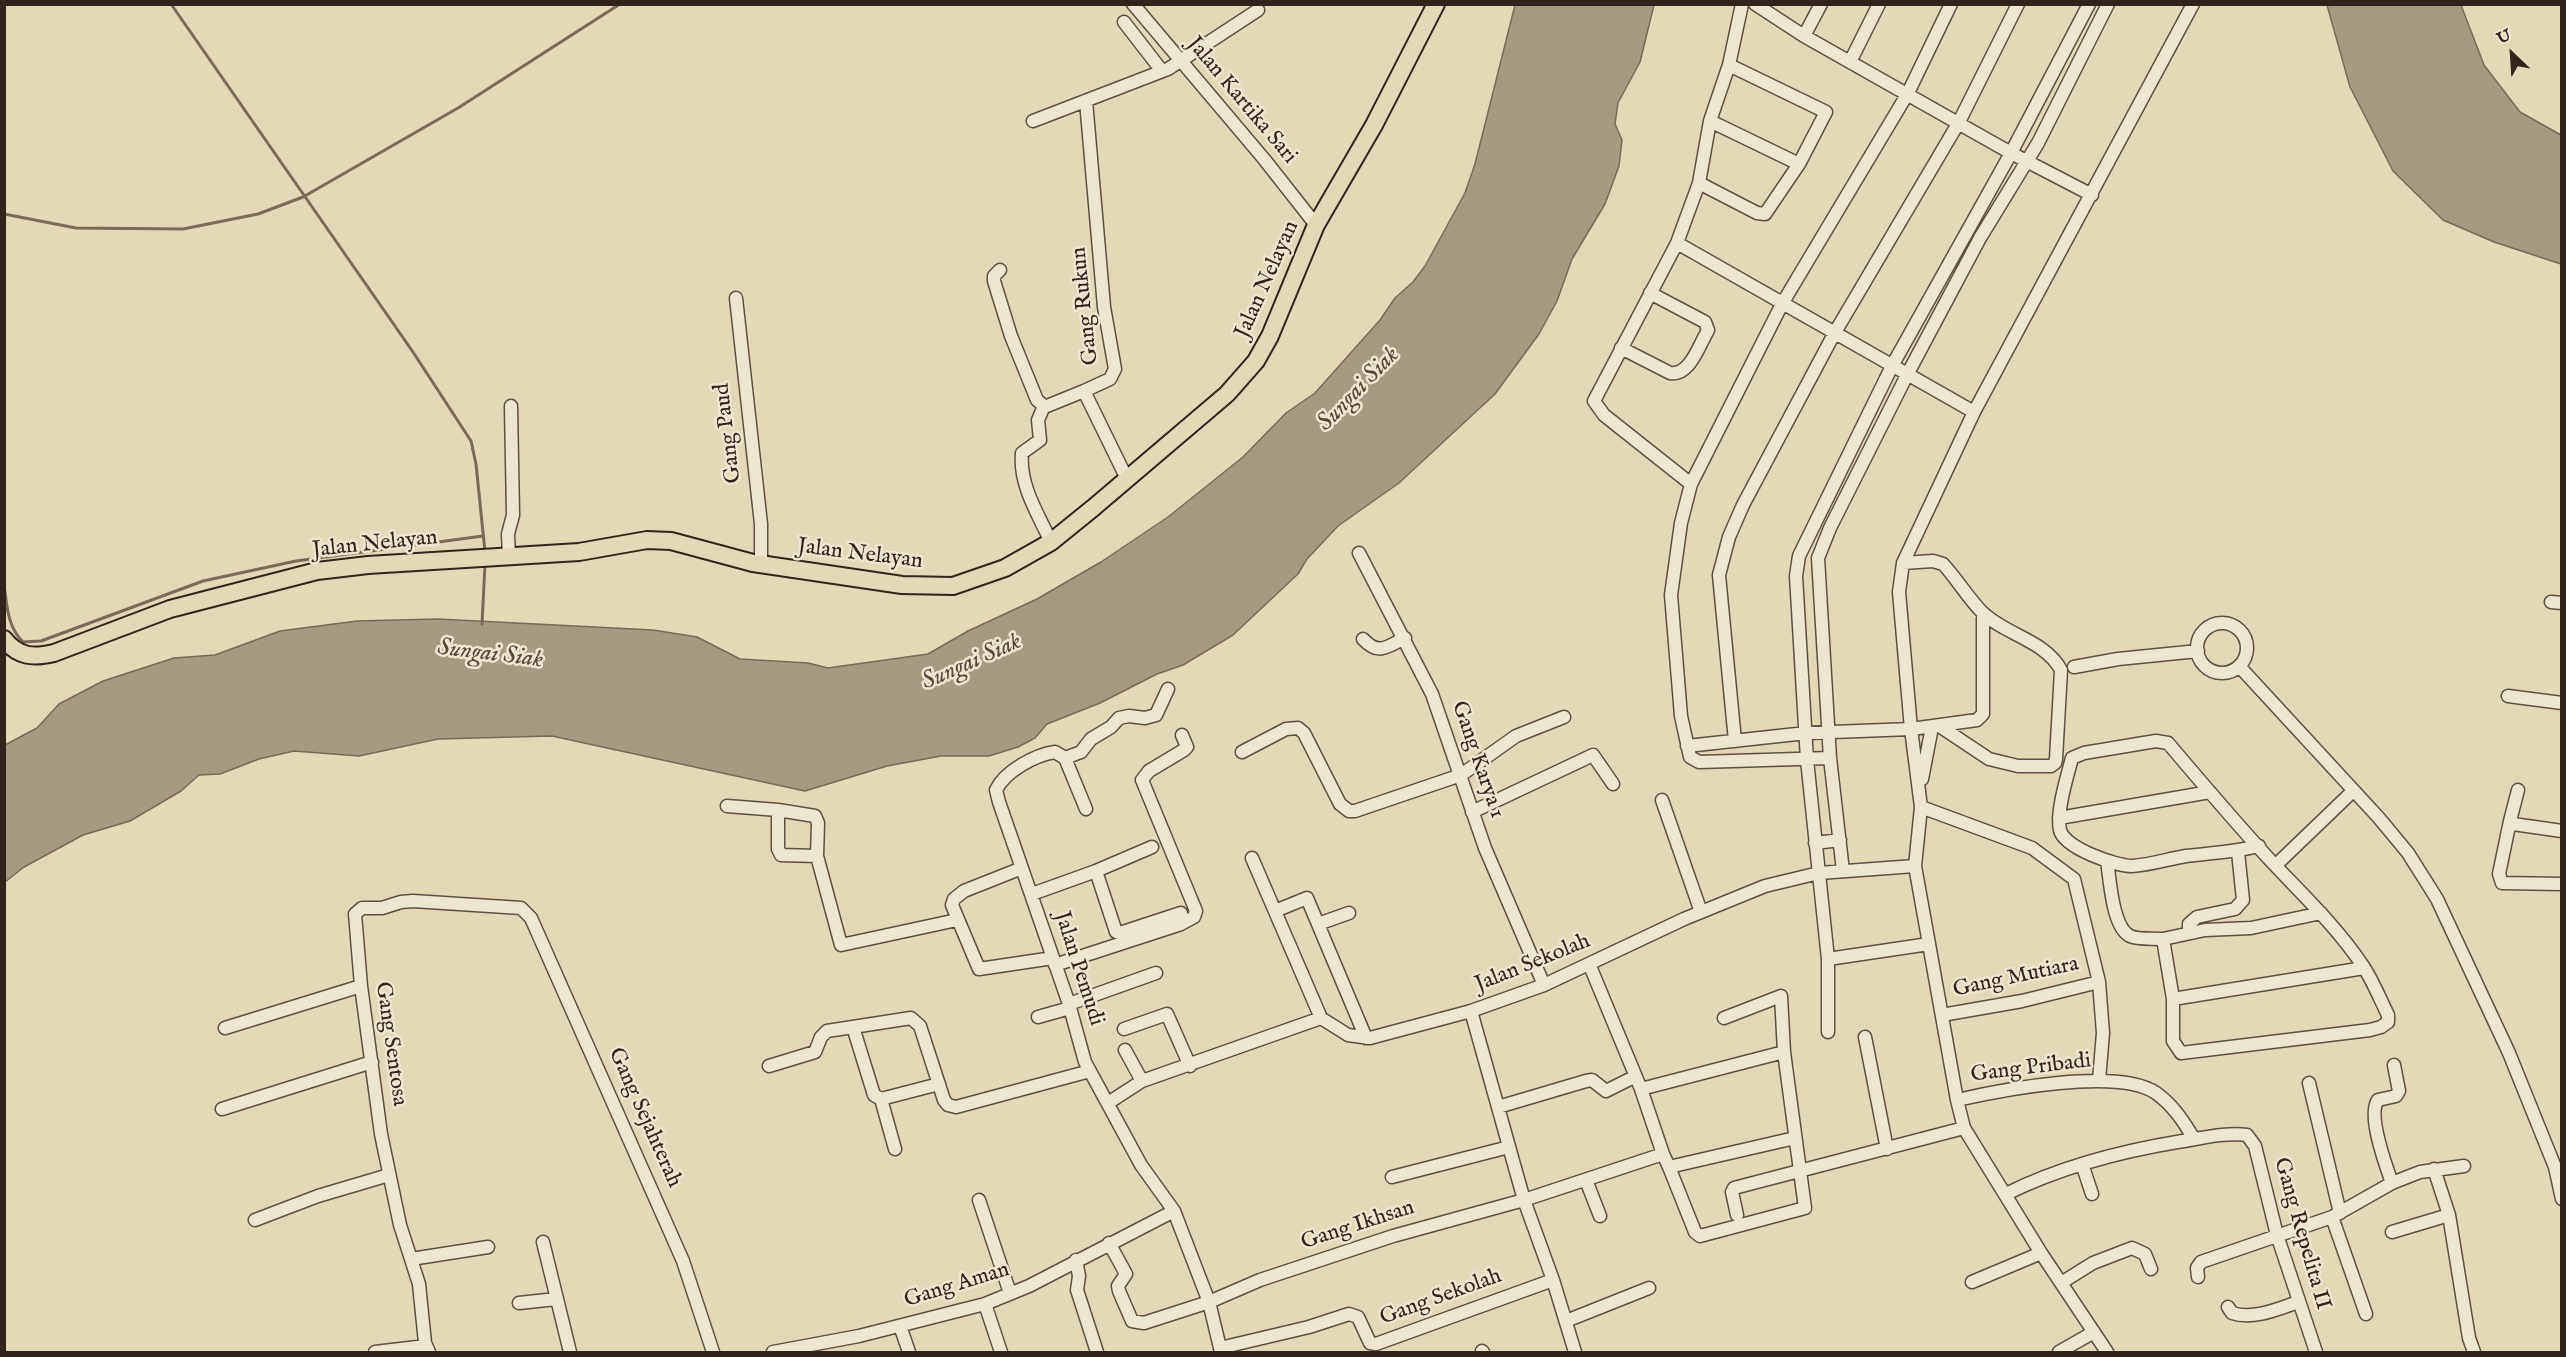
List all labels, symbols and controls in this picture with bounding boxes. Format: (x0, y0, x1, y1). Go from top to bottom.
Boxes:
north arrow (2482, 24, 2542, 84)
text: U (2494, 26, 2515, 50)
street label: Jalan Kartika Sari (1180, 32, 1302, 170)
street label: Jalan Nelayan (1230, 217, 1306, 343)
street label: Gang Rukun (1067, 246, 1105, 366)
water label: Sungai Siak (1312, 342, 1406, 438)
street label: Gang Paud (710, 381, 748, 485)
street label: Jalan Nelayan (311, 525, 439, 565)
street label: Jalan Nelayan (796, 534, 924, 576)
water label: Sungai Siak (918, 628, 1026, 698)
water label: Sungai Siak (436, 634, 544, 676)
street label: Gang Karya 1 (1445, 698, 1509, 822)
street label: Jalan Pemudi (1047, 909, 1109, 1029)
street label: Jalan Sekolah (1472, 929, 1594, 999)
street label: Gang Mutiara (1951, 952, 2081, 1004)
street label: Gang Sentosa (368, 980, 412, 1108)
street label: Gang Sejahterah (601, 1044, 687, 1192)
street label: Gang Pribadi (1969, 1049, 2093, 1089)
street label: Gang Repelita II (2267, 1155, 2335, 1313)
street label: Gang Ikhsan (1298, 1195, 1418, 1257)
street label: Gang Aman (901, 1258, 1013, 1314)
street label: Gang Sekolah (1377, 1264, 1505, 1332)

